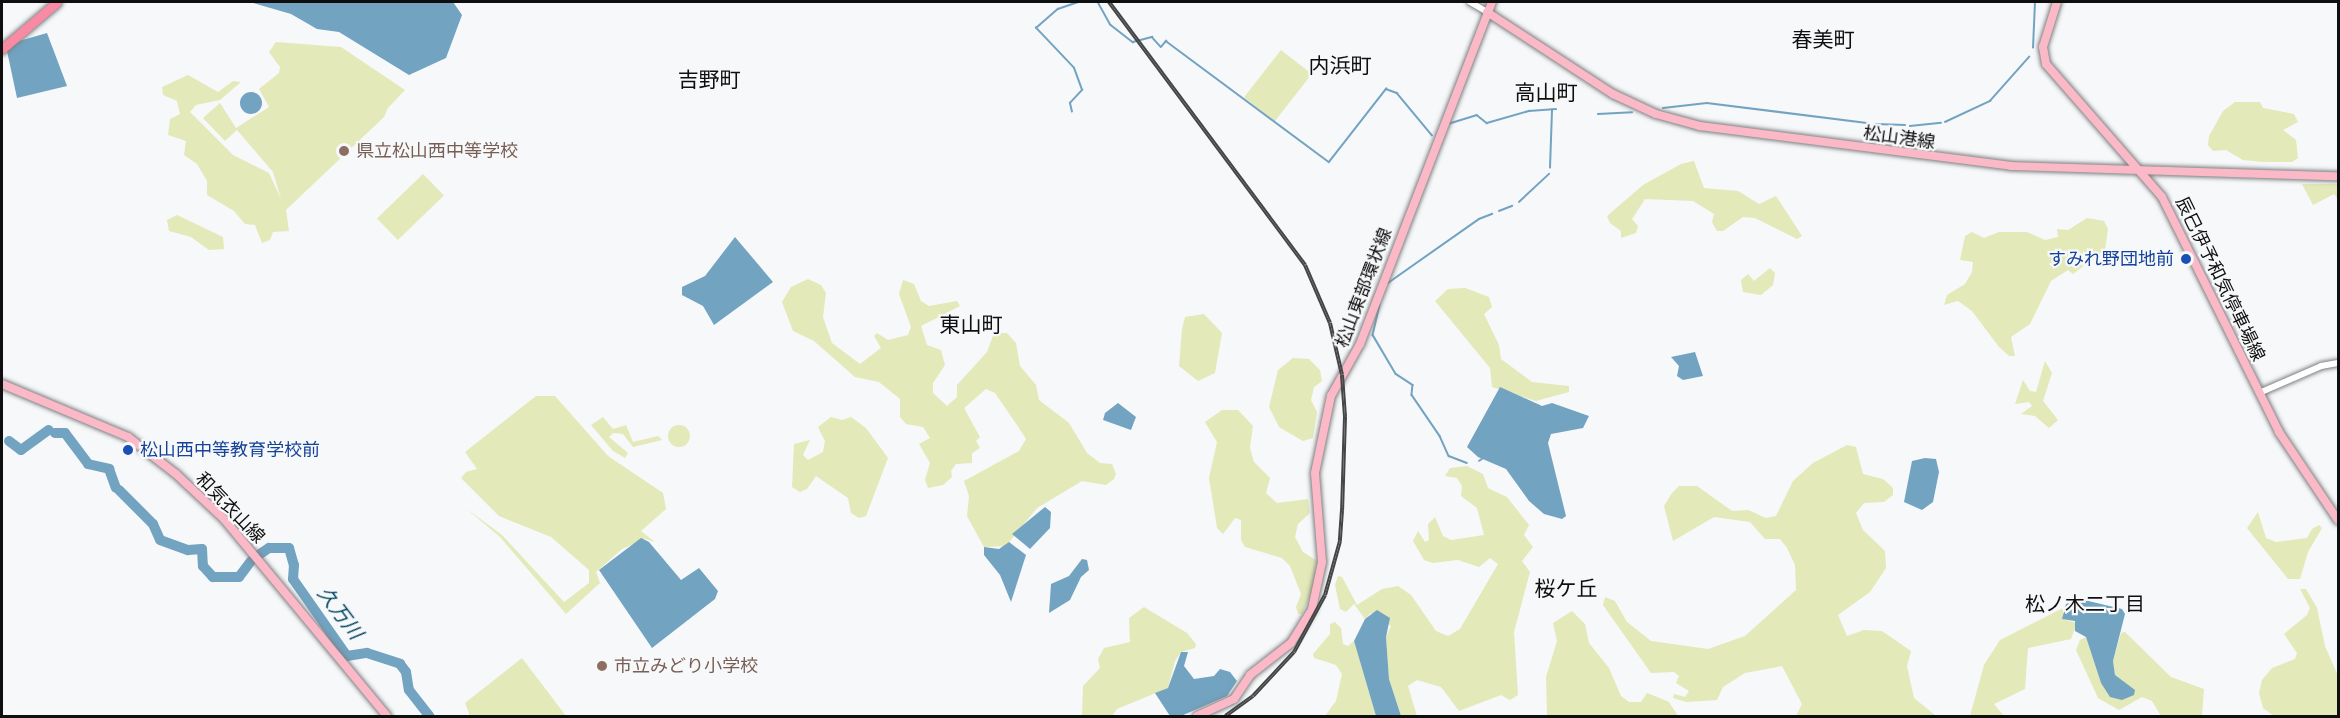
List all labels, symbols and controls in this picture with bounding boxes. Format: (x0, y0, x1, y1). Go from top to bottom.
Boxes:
district label: 春美町 (1792, 27, 1854, 53)
district label: 内浜町 (1309, 53, 1371, 79)
district label: 吉野町 (678, 67, 740, 93)
district label: 高山町 (1515, 80, 1577, 106)
street label: 松山港線 (1862, 122, 1936, 154)
place label: 県立松山西中等学校 (356, 140, 518, 162)
marker: 県立松山西中等学校 (337, 144, 351, 158)
street label: 辰巳伊予和気停車場線 (2171, 193, 2269, 365)
street label: 松山東部環状線 (1331, 225, 1397, 351)
place label: すみれ野団地前 (2048, 248, 2174, 270)
marker: すみれ野団地前 (2179, 252, 2193, 266)
district label: 東山町 (940, 312, 1002, 338)
place label: 松山西中等教育学校前 (140, 439, 320, 461)
marker: 松山西中等教育学校前 (121, 443, 135, 457)
street label: 和気衣山線 (191, 468, 269, 548)
district label: 桜ケ丘 (1535, 576, 1597, 602)
water label: 久万川 (312, 582, 368, 644)
district label: 松ノ木二丁目 (2025, 592, 2145, 616)
place label: 市立みどり小学校 (614, 655, 758, 677)
marker: 市立みどり小学校 (595, 659, 609, 673)

